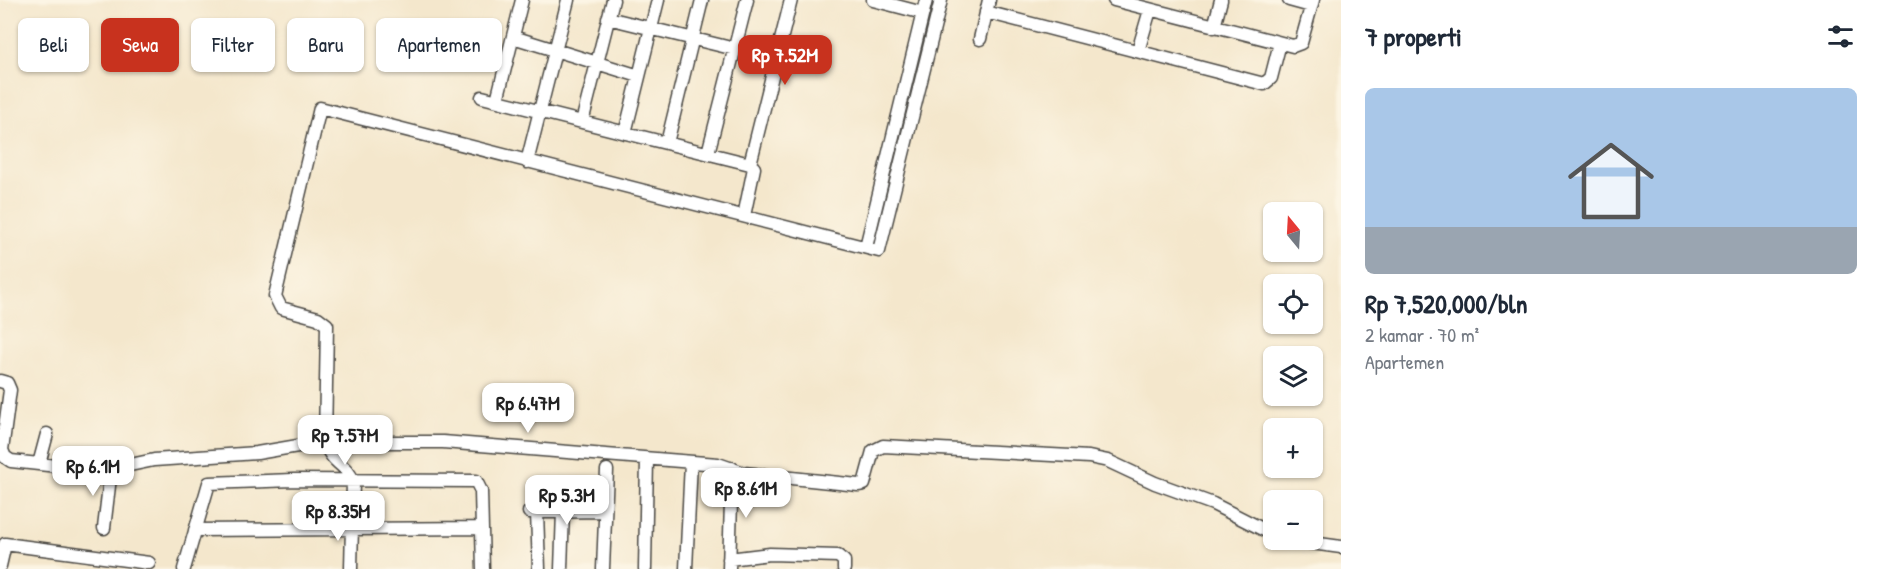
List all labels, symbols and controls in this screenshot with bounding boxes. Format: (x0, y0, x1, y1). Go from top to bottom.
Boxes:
chip: Beli (18, 18, 89, 72)
chip: Sewa (101, 18, 179, 72)
chip: Filter (191, 18, 275, 72)
chip: Baru (287, 18, 364, 72)
chip: Apartemen (376, 18, 502, 72)
text: 7 properti (1365, 19, 1462, 54)
icon: filters (1824, 20, 1857, 53)
pin: Rp 7.52M (723, 35, 847, 86)
text: Rp 7.52M (752, 41, 818, 68)
icon: home (1557, 127, 1665, 235)
north arrow (1263, 202, 1323, 262)
map controls (1263, 202, 1323, 550)
button: locate (1263, 274, 1323, 334)
text: Rp 7,520,000/bln (1365, 286, 1527, 321)
text: 2 kamar · 70 m² (1365, 321, 1479, 348)
button: layers (1263, 346, 1323, 406)
text: Apartemen (1365, 348, 1444, 375)
pin: Rp 6.47M (466, 383, 590, 434)
text: Rp 6.47M (496, 389, 560, 416)
pin: Rp 7.57M (283, 415, 407, 466)
button: + (1263, 418, 1323, 478)
text: Rp 7.57M (312, 421, 378, 448)
pin: Rp 6.1M (38, 446, 148, 497)
text: Rp 6.1M (66, 452, 120, 479)
pin: Rp 8.61M (684, 468, 808, 519)
text: Rp 8.61M (715, 474, 777, 501)
pin: Rp 5.3M (512, 475, 622, 526)
text: Rp 5.3M (539, 481, 595, 508)
button: − (1263, 490, 1323, 550)
pin: Rp 8.35M (276, 491, 400, 542)
text: Rp 8.35M (306, 497, 370, 524)

